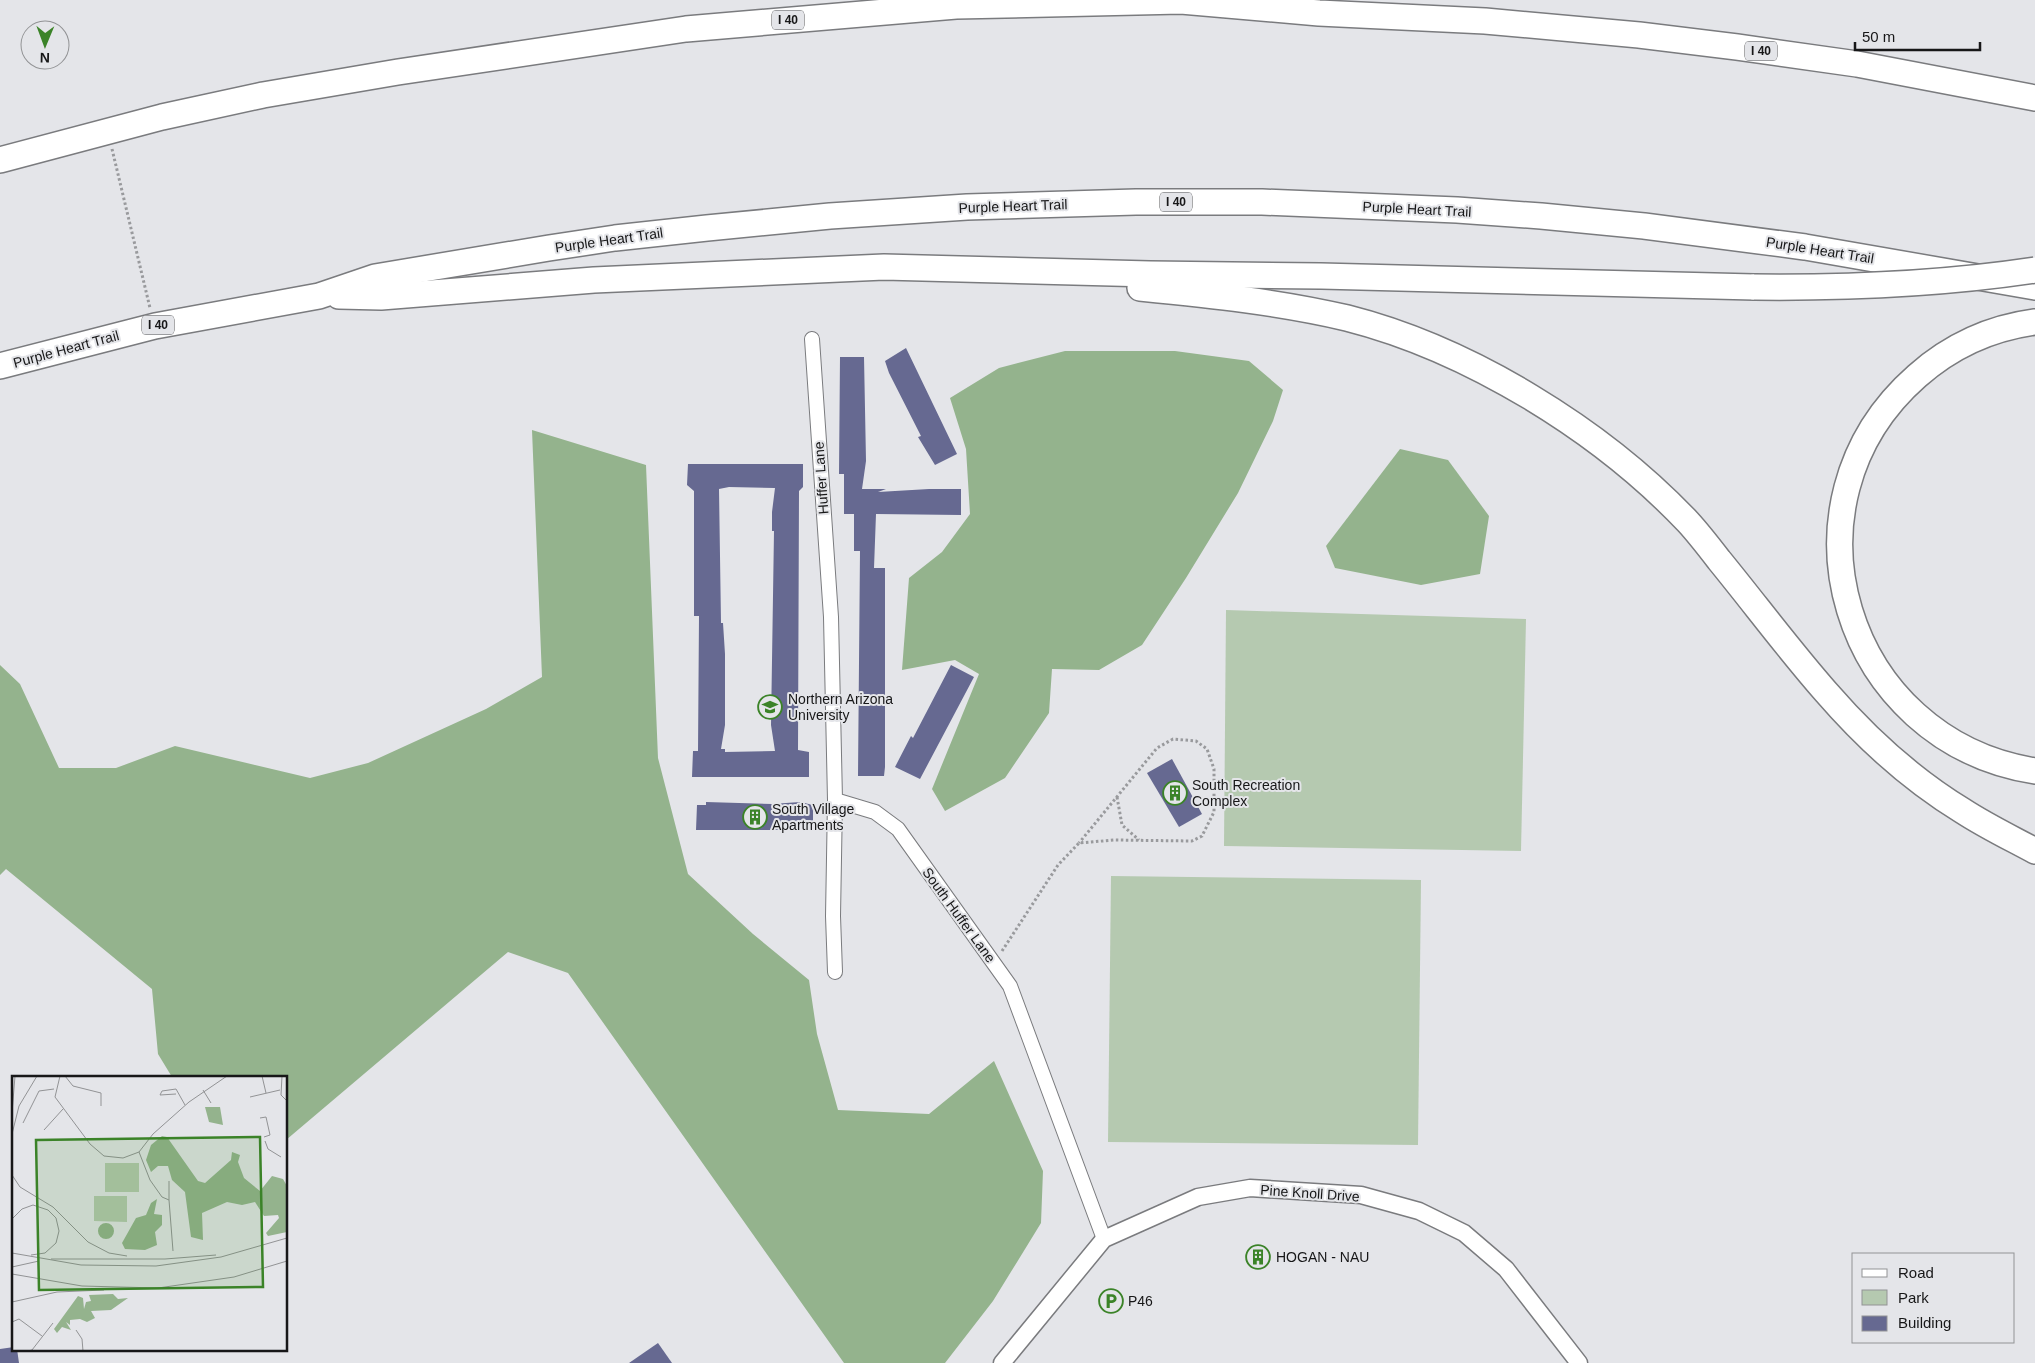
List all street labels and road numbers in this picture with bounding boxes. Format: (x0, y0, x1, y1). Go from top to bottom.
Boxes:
road number: I 40 (772, 10, 804, 30)
road number: I 40 (1745, 41, 1777, 60)
road number: I 40 (1160, 192, 1192, 212)
street label: Purple Heart Trail (958, 196, 1068, 216)
street label: Purple Heart Trail (1362, 198, 1472, 220)
street label: Purple Heart Trail (554, 224, 664, 256)
street label: Purple Heart Trail (1765, 234, 1875, 266)
road number: I 40 (142, 316, 174, 334)
street label: Purple Heart Trail (11, 327, 121, 371)
street label: Huffer Lane (810, 441, 832, 515)
street label: South Huffer Lane (919, 864, 999, 966)
street label: Pine Knoll Drive (1260, 1182, 1360, 1204)

